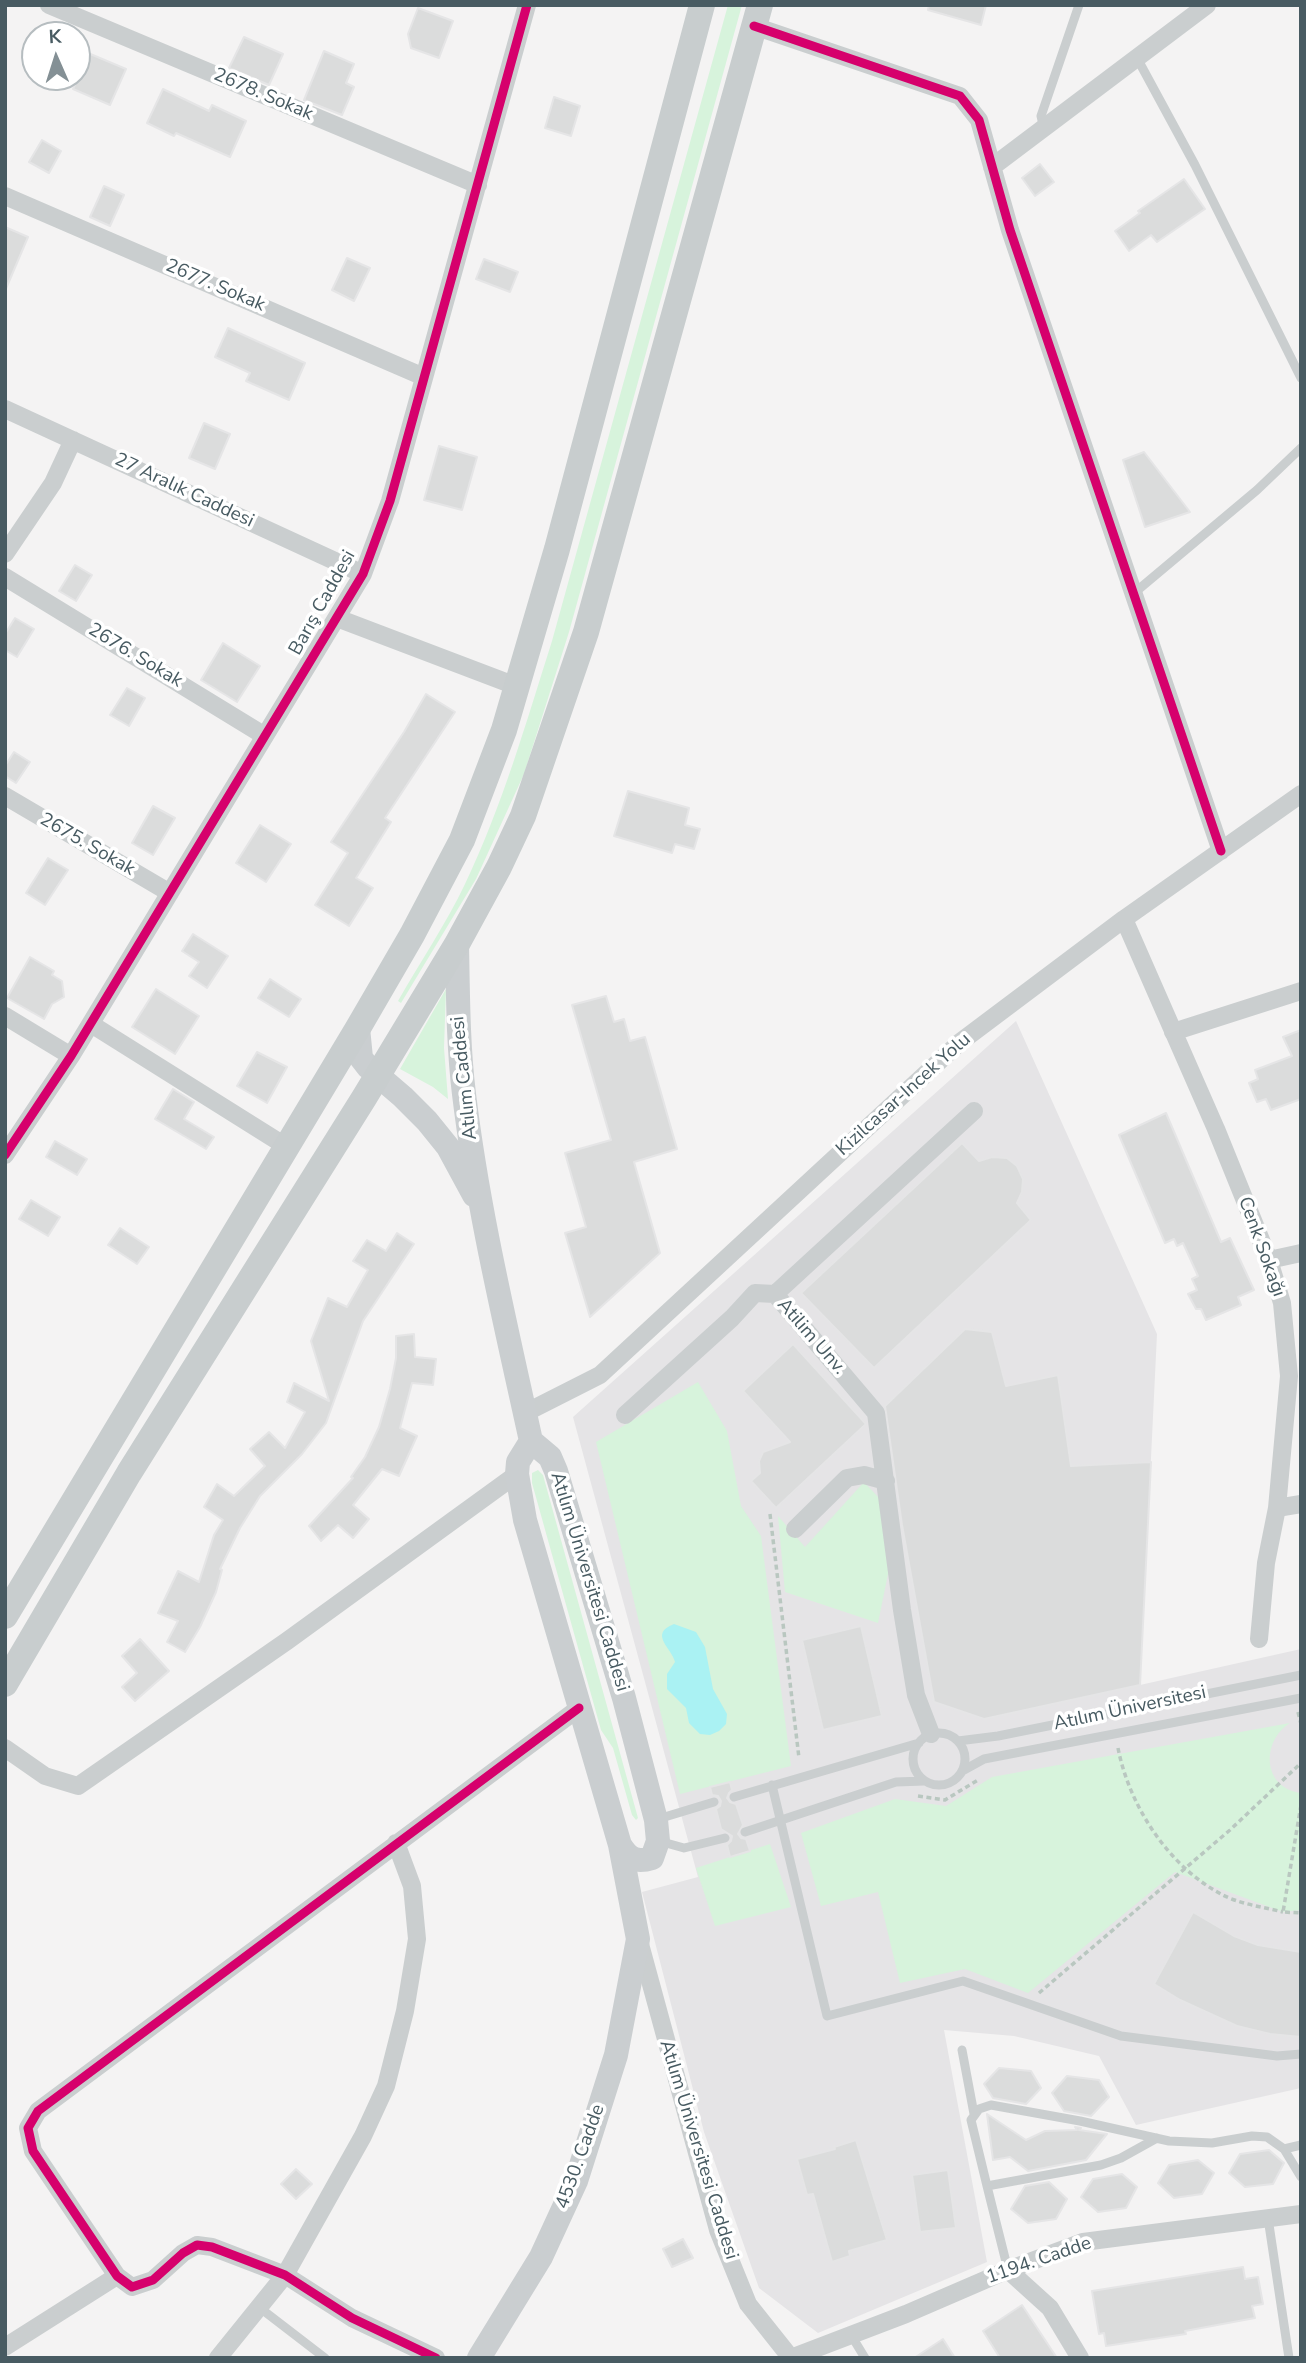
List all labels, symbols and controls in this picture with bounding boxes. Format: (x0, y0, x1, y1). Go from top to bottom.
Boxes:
north arrow (21, 21, 91, 91)
text: K (48, 24, 62, 50)
street label: 2678. Sokak (210, 64, 316, 126)
street label: 2677. Sokak (162, 255, 268, 317)
street label: 27 Aralık Caddesi (111, 449, 257, 533)
street label: Barış Caddesi (285, 547, 361, 659)
street label: 2676. Sokak (84, 619, 186, 693)
street label: 2675. Sokak (35, 809, 139, 881)
street label: Atılım Caddesi (447, 1015, 483, 1141)
street label: Kizilcasar-Incek Yolu (832, 1029, 976, 1161)
street label: Cenk Sokağı (1232, 1194, 1290, 1300)
street label: Atilim Unv. (772, 1294, 850, 1380)
street label: Atılım Üniversitesi Caddesi (545, 1469, 633, 1695)
street label: Atılım Üniversitesi (1052, 1682, 1208, 1736)
street label: Atılım Üniversitesi Caddesi (654, 2037, 742, 2263)
street label: 4530. Cadde (552, 2102, 610, 2212)
street label: 1194. Cadde (983, 2232, 1095, 2290)

